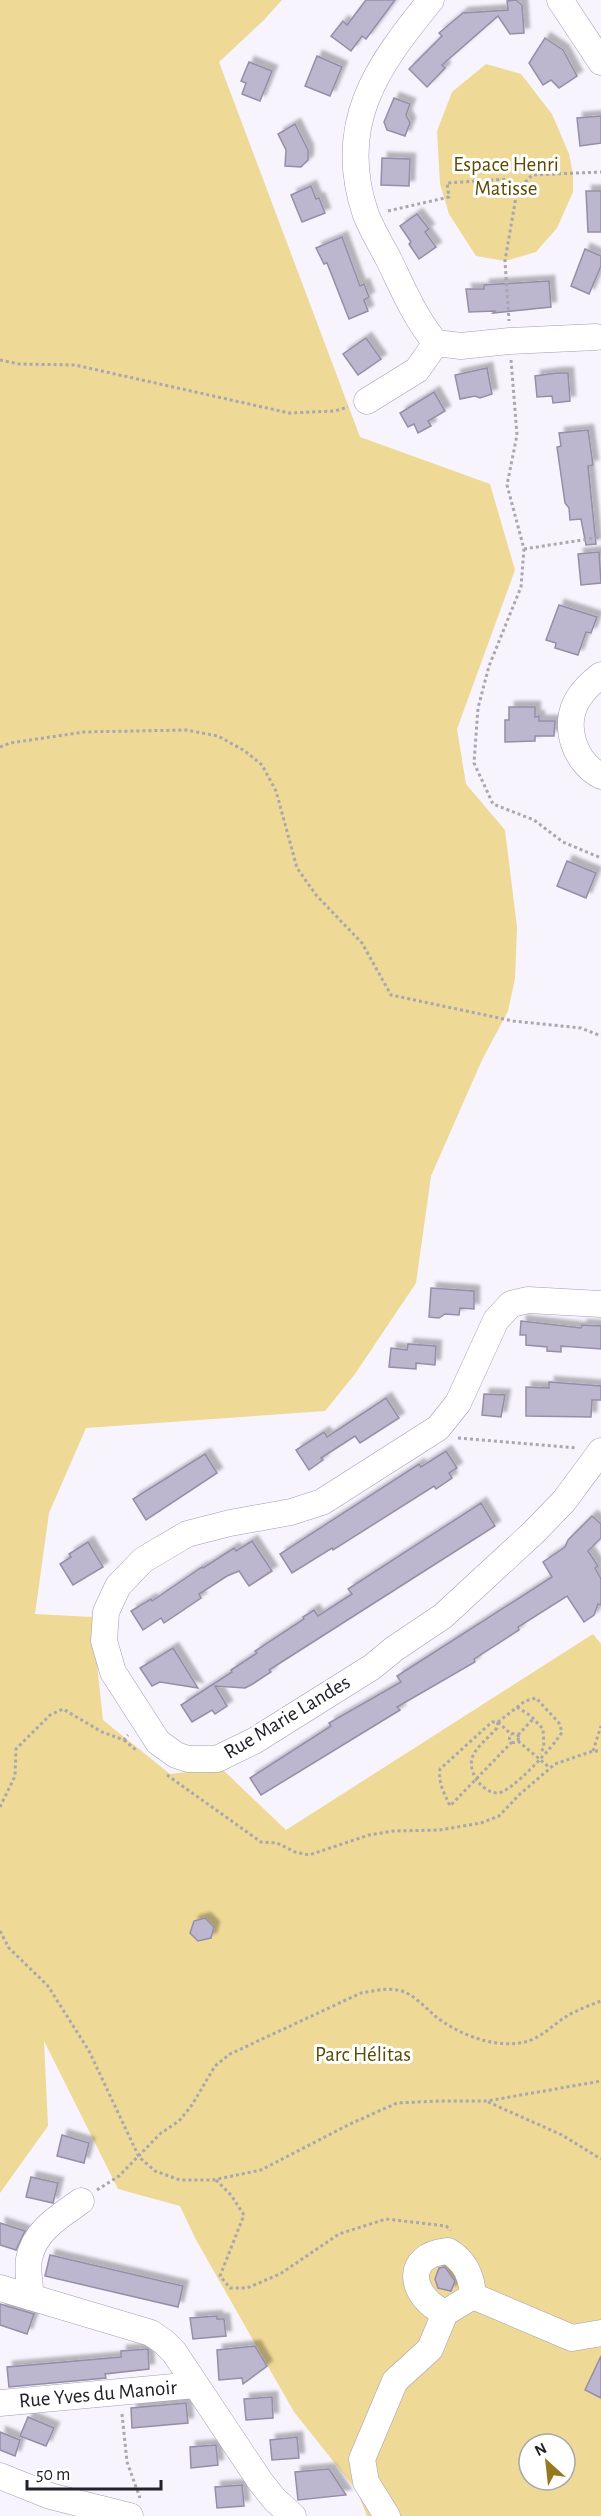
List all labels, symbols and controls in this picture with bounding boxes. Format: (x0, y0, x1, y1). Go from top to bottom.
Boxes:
park label: Espace Henri Matisse (453, 154, 559, 199)
street label: Rue Marie Landes (220, 1671, 354, 1763)
park label: Parc Hélitas (315, 2044, 411, 2065)
street label: Rue Yves du Manoir (18, 2377, 178, 2411)
north arrow (517, 2432, 577, 2492)
text: N (532, 2440, 549, 2459)
scale bar (27, 2453, 160, 2491)
text: 50 m (36, 2466, 70, 2484)

